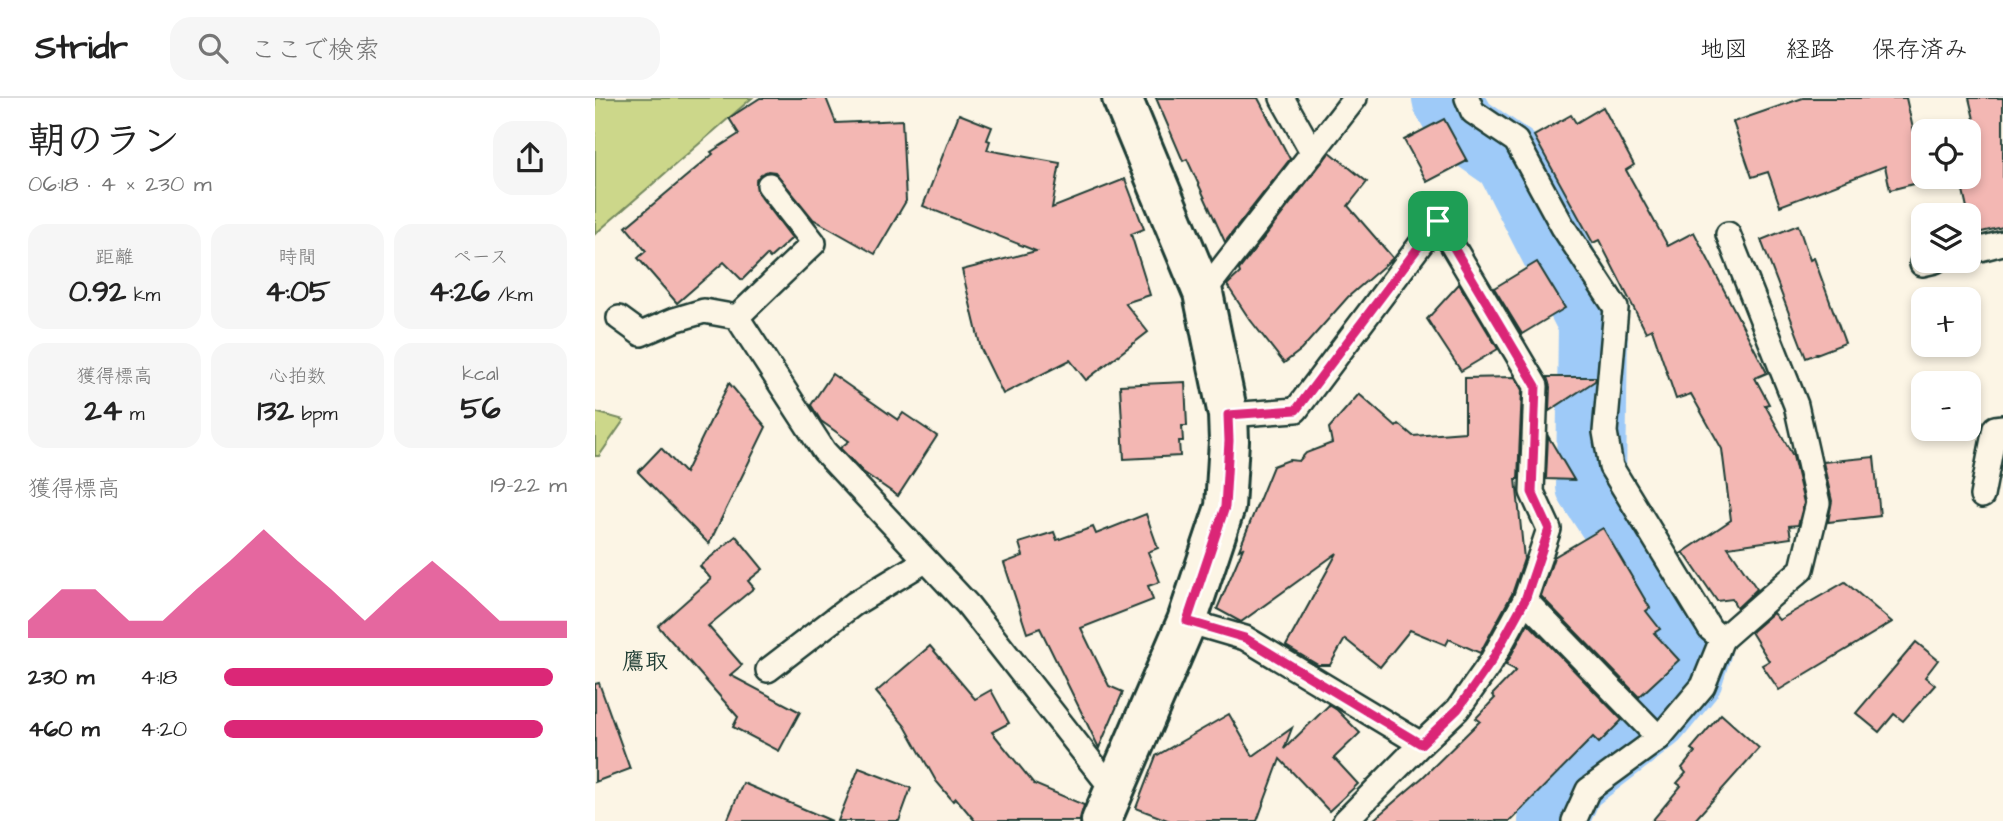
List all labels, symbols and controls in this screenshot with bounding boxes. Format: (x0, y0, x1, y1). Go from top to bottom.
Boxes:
search box (170, 17, 660, 80)
text: Stridr (35, 25, 128, 71)
icon: search (194, 29, 232, 67)
text: ここで検索 (250, 32, 380, 68)
text: 地図 (1700, 33, 1748, 67)
text: 経路 (1786, 33, 1834, 67)
text: 保存済み (1872, 33, 1968, 67)
text: 朝のラン (28, 116, 180, 168)
map controls (1911, 119, 1981, 441)
button: locate (1911, 119, 1981, 189)
button: share (493, 121, 567, 195)
text: 06:18 · 4 × 230 m (28, 168, 212, 200)
pin (1408, 191, 1468, 251)
icon: arrive (1419, 202, 1457, 240)
button: layers (1911, 203, 1981, 273)
text: 距離 (95, 244, 134, 271)
text: 時間 (278, 244, 317, 271)
text: ペース (453, 244, 508, 271)
text: 0.92 (69, 271, 126, 313)
text: 4:05 (265, 271, 330, 313)
text: 4:26 (428, 271, 490, 313)
text: km (126, 282, 160, 309)
text: /km (490, 282, 533, 309)
button: + (1911, 287, 1981, 357)
text: kcal (462, 361, 499, 388)
text: 獲得標高 (76, 363, 153, 390)
text: 心拍数 (269, 363, 326, 390)
button: − (1911, 371, 1981, 441)
text: 56 (460, 388, 501, 430)
text: 24 (85, 390, 122, 432)
text: 132 (258, 390, 294, 432)
text: m (122, 401, 145, 428)
text: bpm (294, 401, 337, 428)
text: 19–22 m (490, 469, 567, 501)
text: 獲得標高 (28, 473, 120, 505)
district label: 鷹取 (622, 646, 668, 678)
text: 230 m (28, 661, 94, 693)
text: 4:18 (140, 661, 177, 693)
text: 460 m (28, 713, 100, 745)
text: 4:20 (140, 713, 187, 745)

